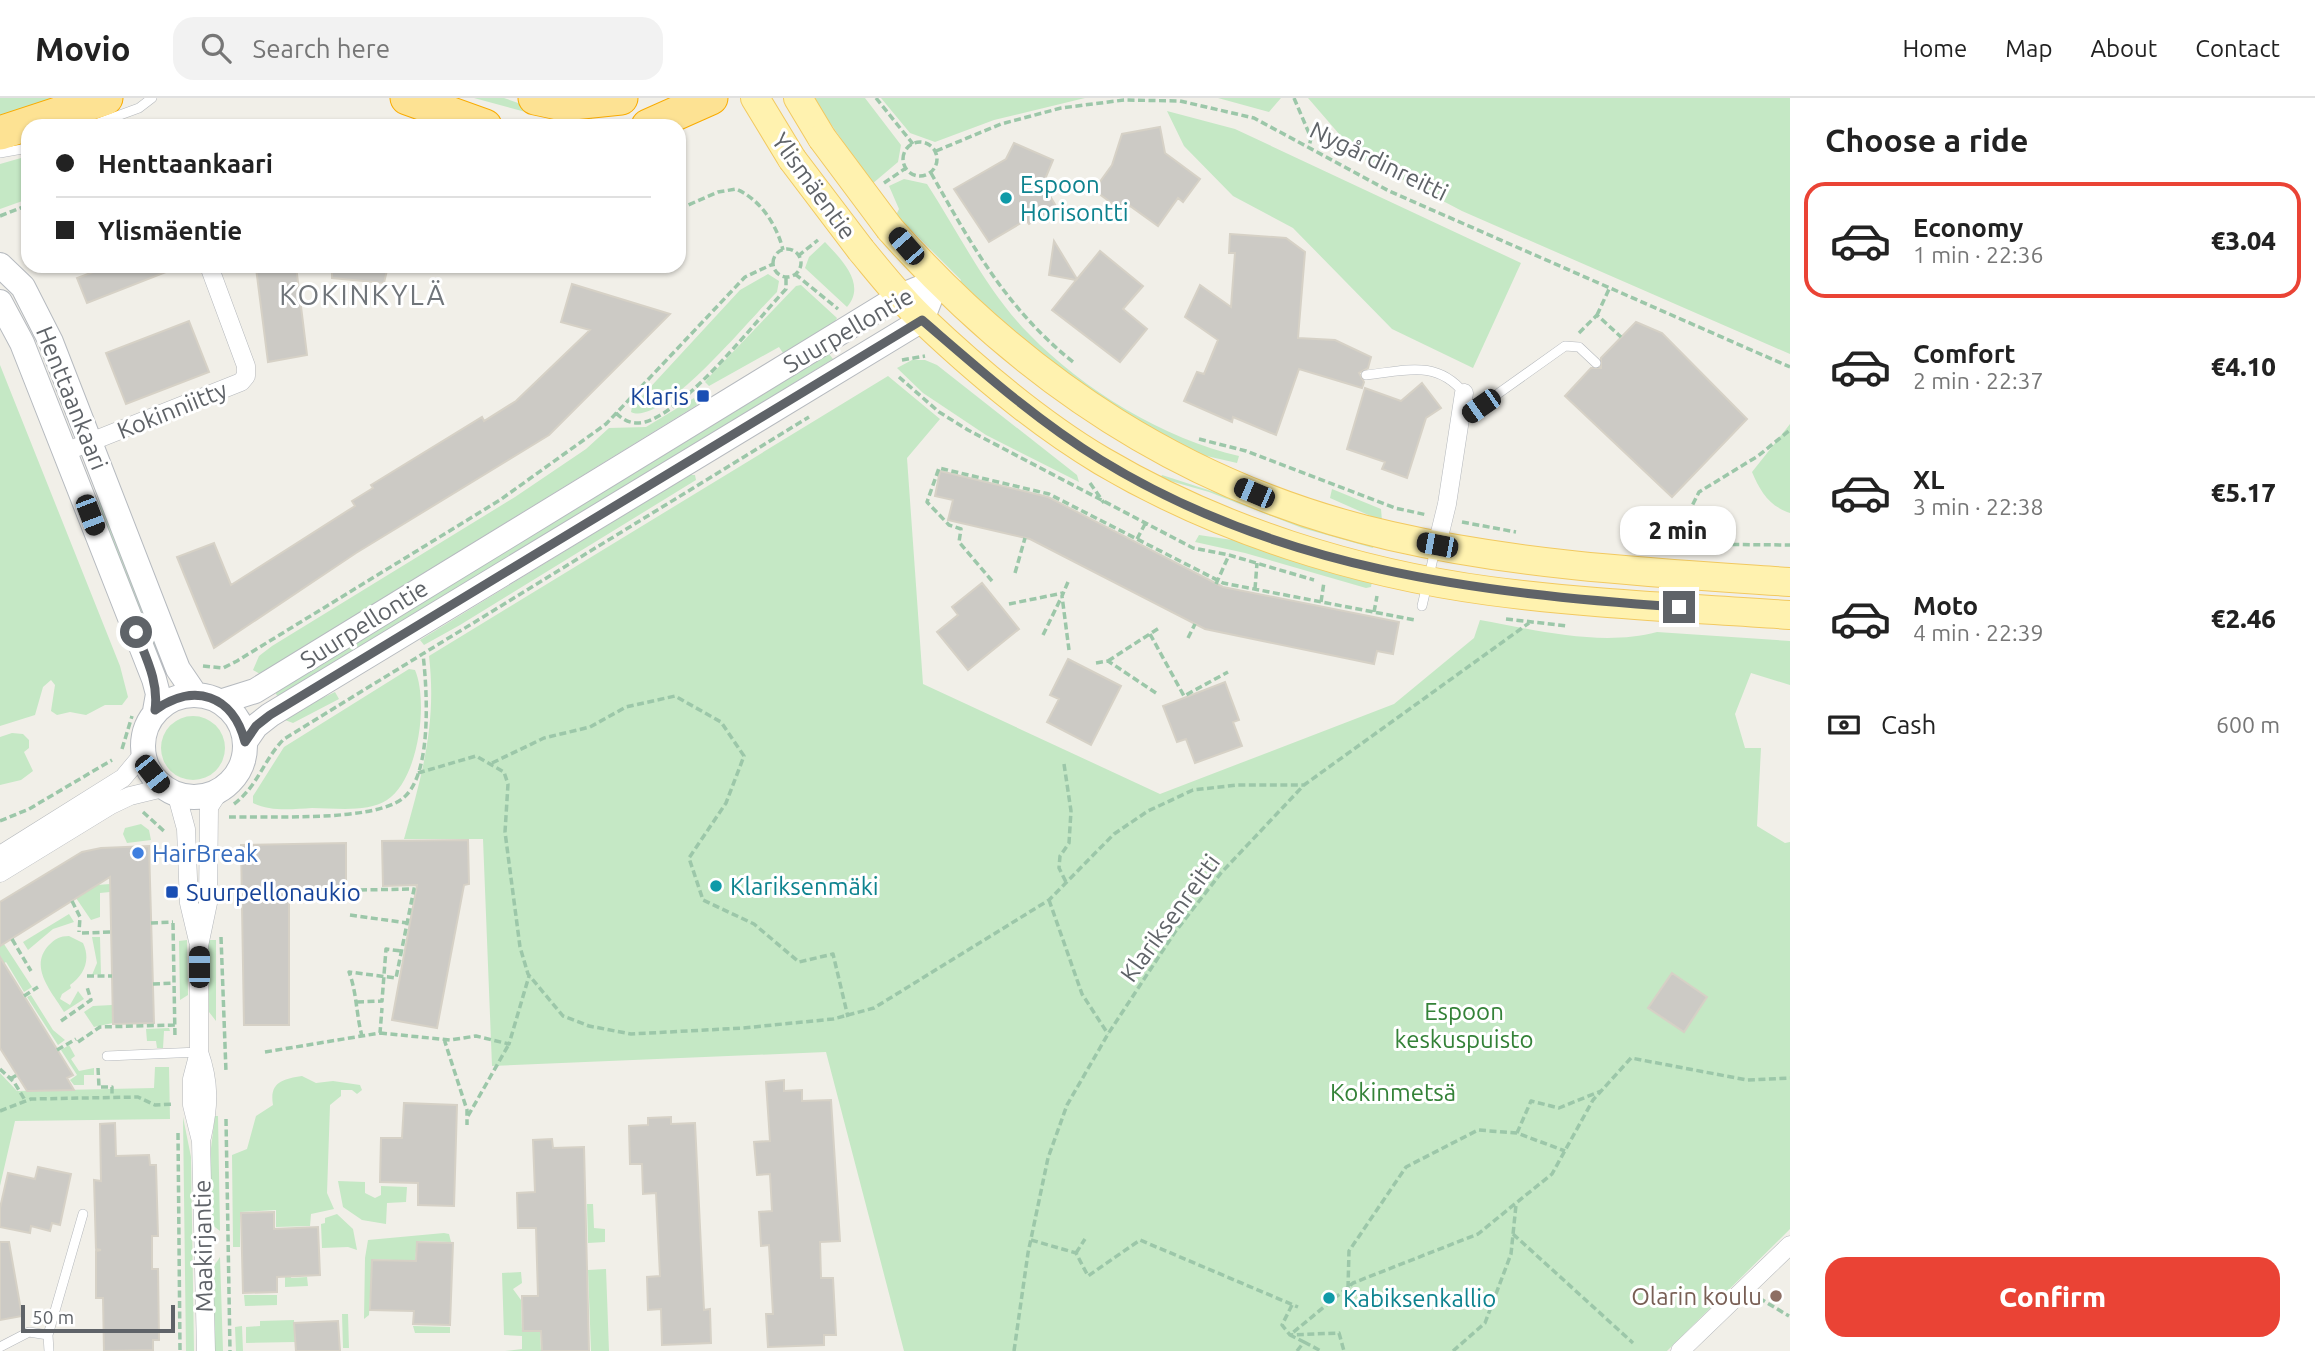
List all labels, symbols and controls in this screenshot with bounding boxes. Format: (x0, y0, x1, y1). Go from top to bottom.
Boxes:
search box (173, 17, 663, 80)
icon: search (197, 29, 235, 67)
text: Movio (35, 30, 131, 67)
text: Search here (253, 34, 390, 63)
text: Home (1902, 35, 1967, 62)
text: Map (2005, 35, 2052, 62)
text: About (2090, 35, 2157, 62)
text: Contact (2195, 35, 2280, 62)
street label: Nygårdinreitti (1306, 116, 1452, 206)
text: Choose a ride (1825, 122, 2028, 158)
street label: Ylismäentie (766, 128, 862, 244)
text: Henttaankaari (98, 149, 273, 178)
place label: Espoon Horisontti (1020, 171, 1129, 226)
marker: Espoon Horisontti (998, 190, 1014, 206)
icon: car (1829, 209, 1892, 272)
text: Economy (1913, 213, 2023, 242)
text: Ylismäentie (98, 216, 242, 245)
car (885, 223, 928, 269)
text: €3.04 (2211, 226, 2276, 255)
text: 1 min · 22:36 (1913, 242, 2044, 267)
district label: KOKINKYLÄ (279, 279, 447, 310)
street label: Suurpellontie (778, 282, 918, 378)
street label: Henttaankaari (31, 322, 113, 474)
icon: car (1829, 335, 1892, 398)
text: Comfort (1913, 339, 2016, 368)
text: €4.10 (2211, 352, 2276, 381)
text: 2 min · 22:37 (1913, 368, 2044, 393)
street label: Kokinniitty (113, 376, 231, 444)
place label: Klaris (630, 383, 689, 410)
car (1458, 385, 1505, 427)
marker: Klaris (695, 388, 711, 404)
icon: car (1829, 461, 1892, 524)
text: XL (1913, 465, 1944, 494)
car (1231, 475, 1278, 511)
text: €5.17 (2211, 478, 2276, 507)
car (73, 492, 108, 538)
text: 3 min · 22:38 (1913, 494, 2044, 519)
callout: 2 min (1621, 505, 1737, 554)
text: 2 min (1649, 518, 1707, 543)
car (1415, 531, 1460, 559)
street label: Suurpellontie (295, 574, 433, 674)
icon: car (1829, 587, 1892, 650)
route end (1663, 591, 1695, 623)
text: Moto (1913, 591, 1978, 620)
text: €2.46 (2211, 604, 2276, 633)
route start (120, 616, 152, 648)
text: 4 min · 22:39 (1913, 620, 2044, 645)
icon: cash (1825, 706, 1863, 744)
text: Cash (1881, 710, 1936, 739)
text: 600 m (2216, 712, 2280, 737)
car (131, 751, 174, 797)
place label: HairBreak (152, 840, 258, 867)
marker: HairBreak (130, 845, 146, 861)
street label: Klariksenreitti (1115, 849, 1225, 987)
place label: Klariksenmäki (730, 873, 879, 900)
marker: Klariksenmäki (708, 878, 724, 894)
place label: Suurpellonaukio (186, 879, 361, 906)
marker: Suurpellonaukio (164, 884, 180, 900)
car (189, 946, 210, 988)
park label: Espoon keskuspuisto (1394, 998, 1534, 1053)
park label: Kokinmetsä (1330, 1079, 1456, 1106)
street label: Maakirjantie (188, 1179, 218, 1313)
button: Confirm (1825, 1257, 2280, 1337)
place label: Olarin koulu (1631, 1283, 1762, 1310)
place label: Kabiksenkallio (1343, 1285, 1496, 1312)
marker: Olarin koulu (1768, 1288, 1784, 1304)
marker: Kabiksenkallio (1321, 1290, 1337, 1306)
scale bar (21, 1302, 175, 1334)
text: 50 m (32, 1306, 74, 1328)

